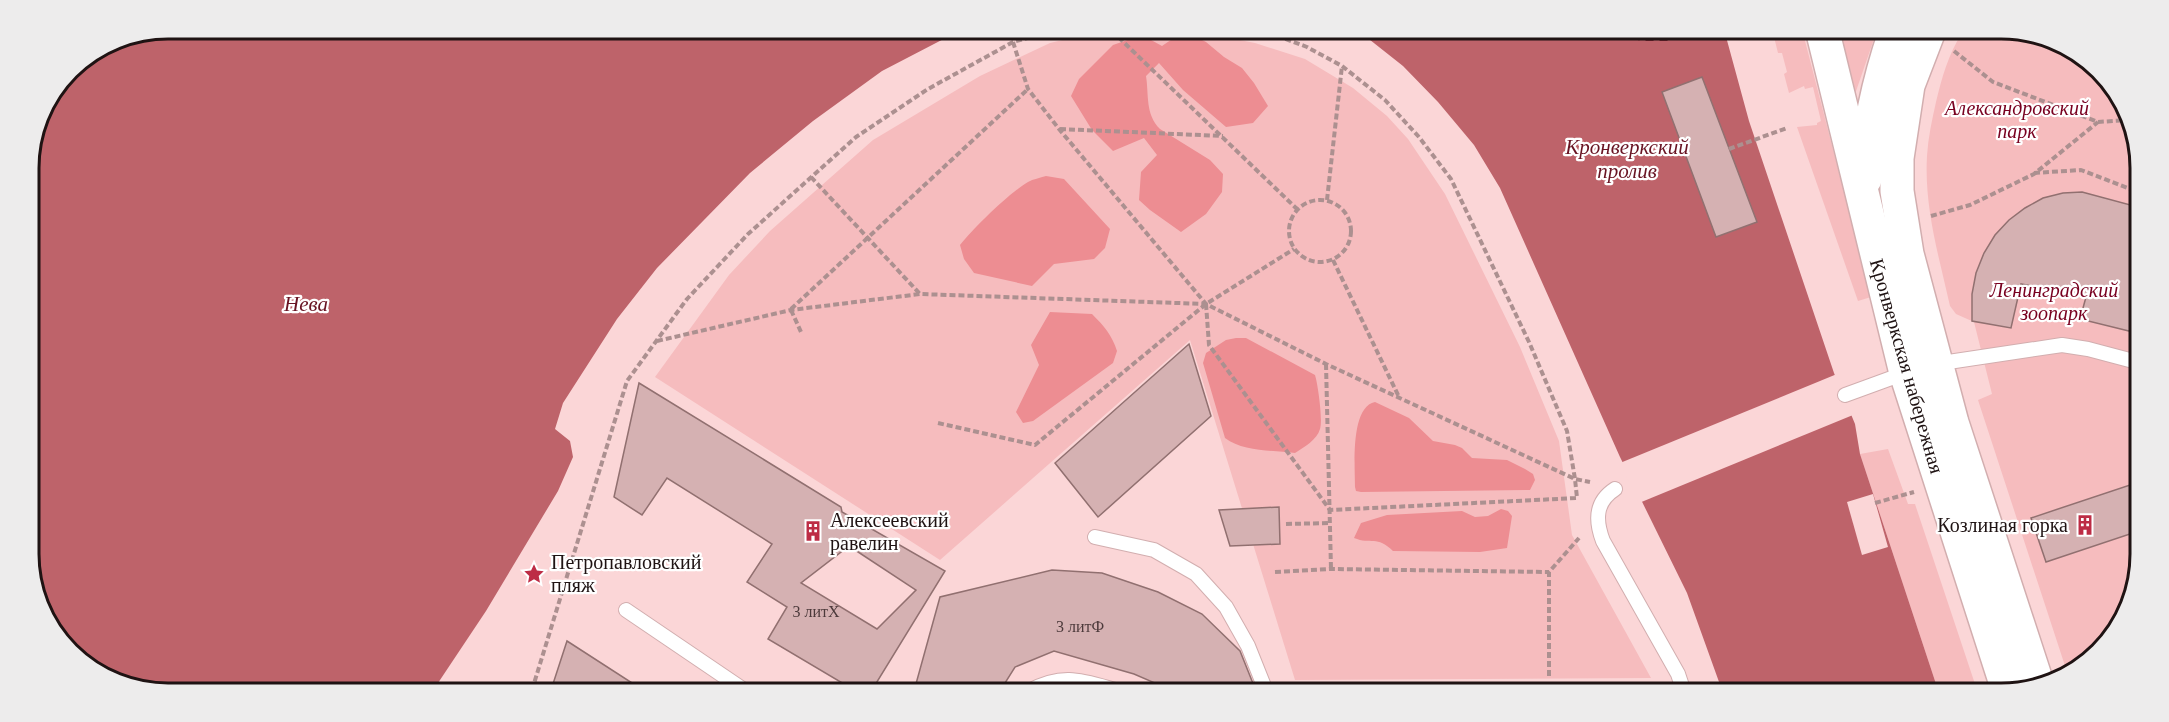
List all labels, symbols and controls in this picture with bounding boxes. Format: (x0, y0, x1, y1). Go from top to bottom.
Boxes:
park label: Александровский парк (1943, 97, 2089, 143)
water label: Кронверкский пролив (1564, 135, 1689, 183)
street label: Кронверкская набережная (1865, 256, 1948, 476)
park label: Ленинградский зоопарк (1989, 279, 2118, 325)
water label: Нева (283, 292, 328, 316)
place label: Алексеевский равелин (830, 509, 949, 555)
building icon: Козлиная горка (2073, 513, 2097, 537)
place label: Козлиная горка (1937, 514, 2068, 537)
building icon: Алексеевский равелин (801, 519, 825, 543)
place label: Петропавловский пляж (551, 551, 702, 596)
place icon: Петропавловский пляж (522, 562, 546, 586)
house number: 3 литХ (792, 603, 840, 620)
house number: 3 литФ (1056, 618, 1104, 635)

